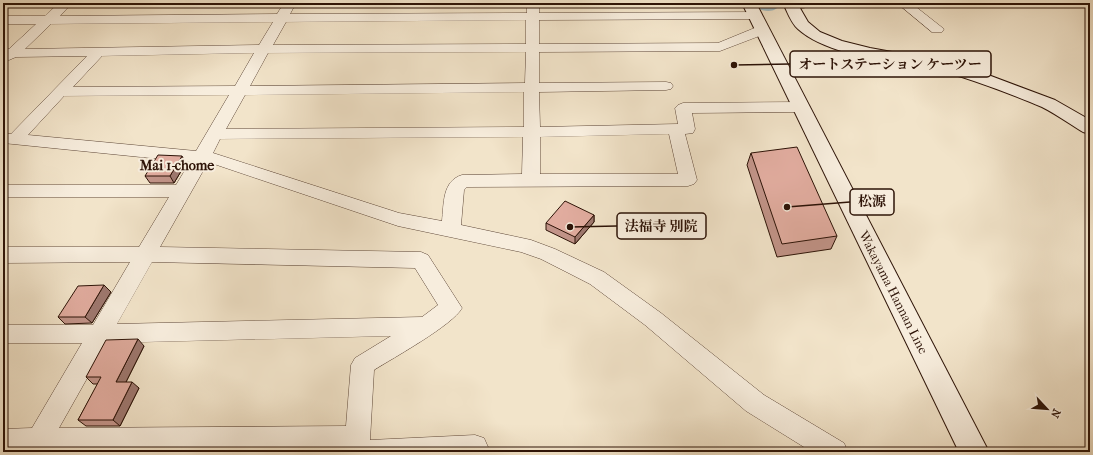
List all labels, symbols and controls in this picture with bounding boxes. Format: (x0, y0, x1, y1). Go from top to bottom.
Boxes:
callout: オートステーション ケーツー (790, 51, 991, 77)
text: オートステーション ケーツー (798, 56, 982, 73)
district label: Mai 1-chome (139, 157, 214, 174)
callout: 松源 (850, 189, 894, 215)
text: 松源 (858, 193, 886, 210)
callout: 法福寺 別院 (617, 213, 706, 239)
text: 法福寺 別院 (624, 218, 698, 235)
street label: Wakayama Hannan Line (856, 227, 931, 357)
north arrow (1027, 389, 1067, 429)
text: N (1048, 407, 1063, 420)

